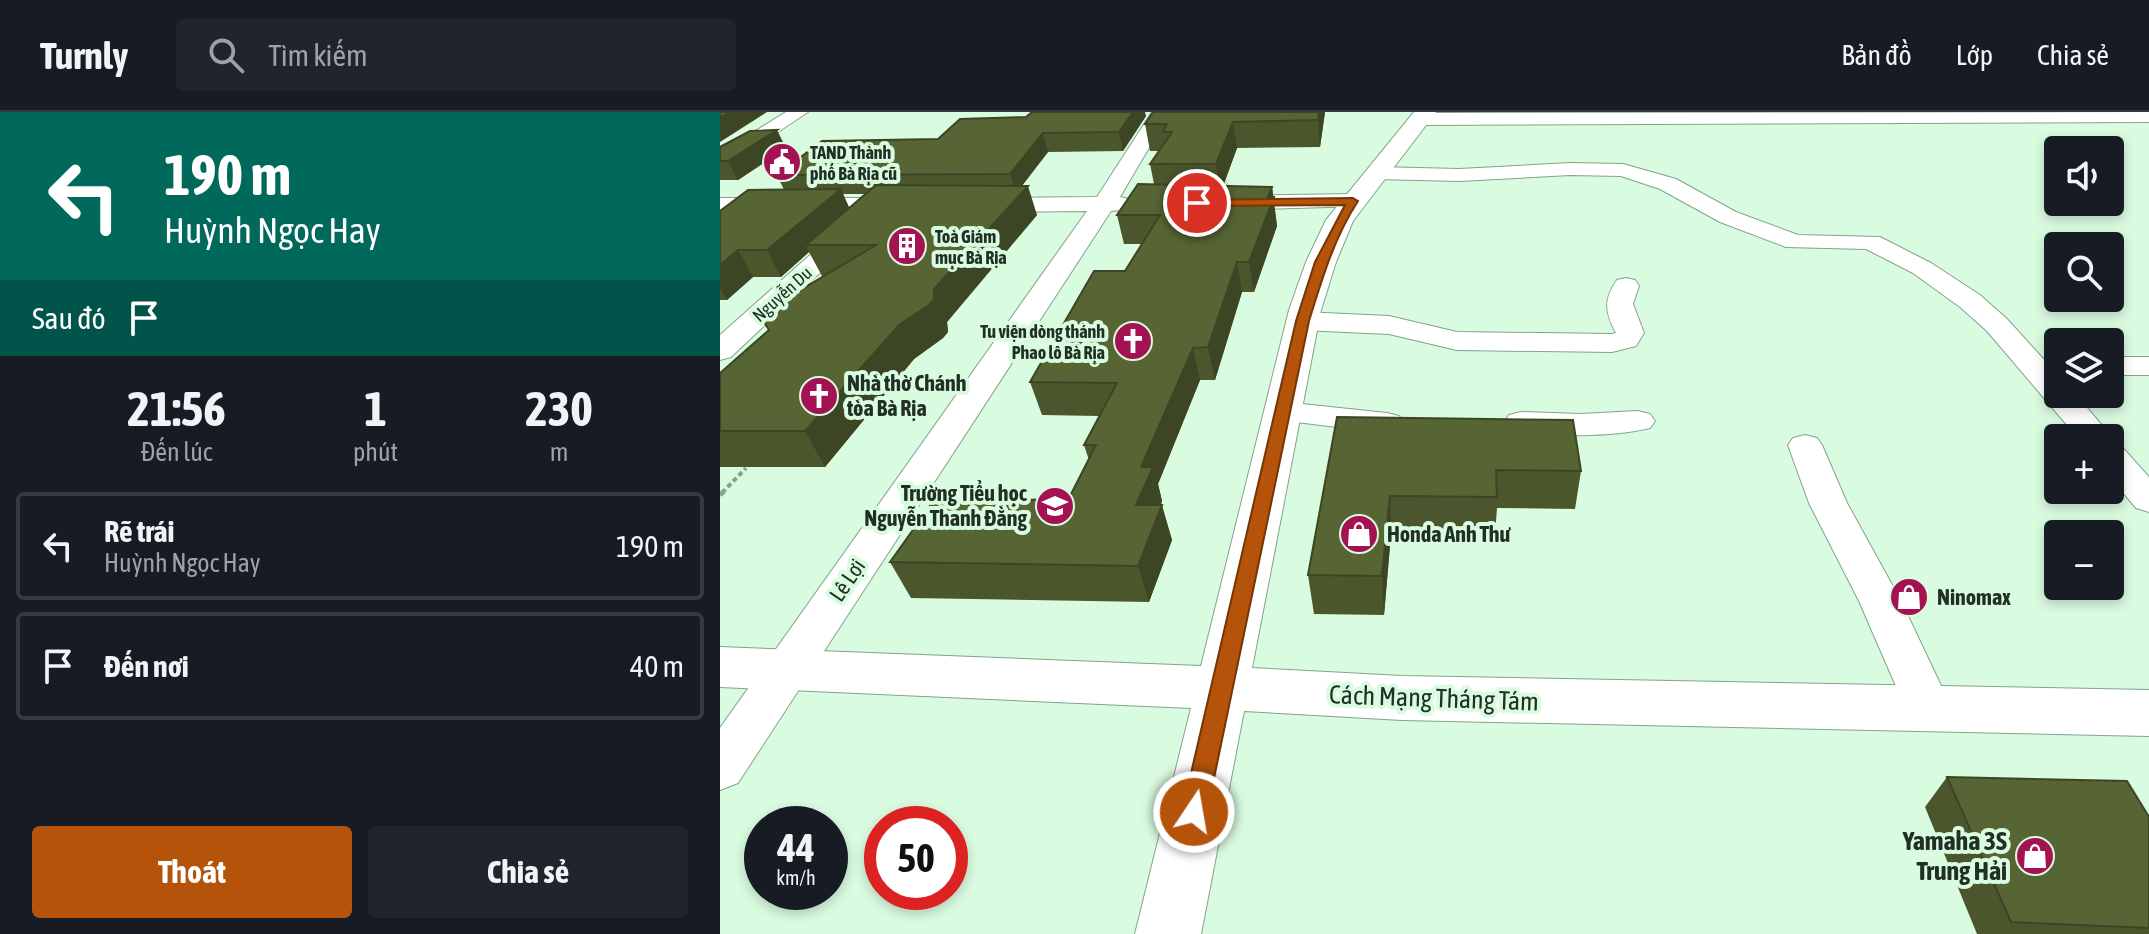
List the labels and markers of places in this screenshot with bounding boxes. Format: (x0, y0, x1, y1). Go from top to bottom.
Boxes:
public building icon: TAND Thành phố Bà Rịa cũ (761, 141, 803, 183)
place label: TAND Thành phố Bà Rịa cũ (810, 142, 897, 184)
pin (1163, 169, 1231, 237)
building icon: Toà Giám mục Bà Rịa (886, 225, 928, 267)
place label: Toà Giám mục Bà Rịa (935, 226, 1007, 268)
church icon: Tu viện dòng thánh Phao lô Bà Rịa (1112, 320, 1154, 362)
place label: Tu viện dòng thánh Phao lô Bà Rịa (980, 321, 1105, 363)
place label: Nhà thờ Chánh tòa Bà Rịa (846, 370, 966, 421)
church icon: Nhà thờ Chánh tòa Bà Rịa (798, 375, 840, 417)
place label: Trường Tiểu học Nguyễn Thanh Đằng (864, 479, 1028, 531)
school or university icon: Trường Tiểu học Nguyễn Thanh Đằng (1034, 485, 1076, 527)
shop icon: Honda Anh Thư (1338, 513, 1380, 555)
place label: Honda Anh Thư (1387, 521, 1511, 547)
shop icon: Ninomax (1888, 576, 1930, 618)
place label: Ninomax (1937, 584, 2011, 610)
place label: Yamaha 3S Trung Hải (1902, 826, 2007, 886)
shop icon: Yamaha 3S Trung Hải (2014, 835, 2056, 877)

